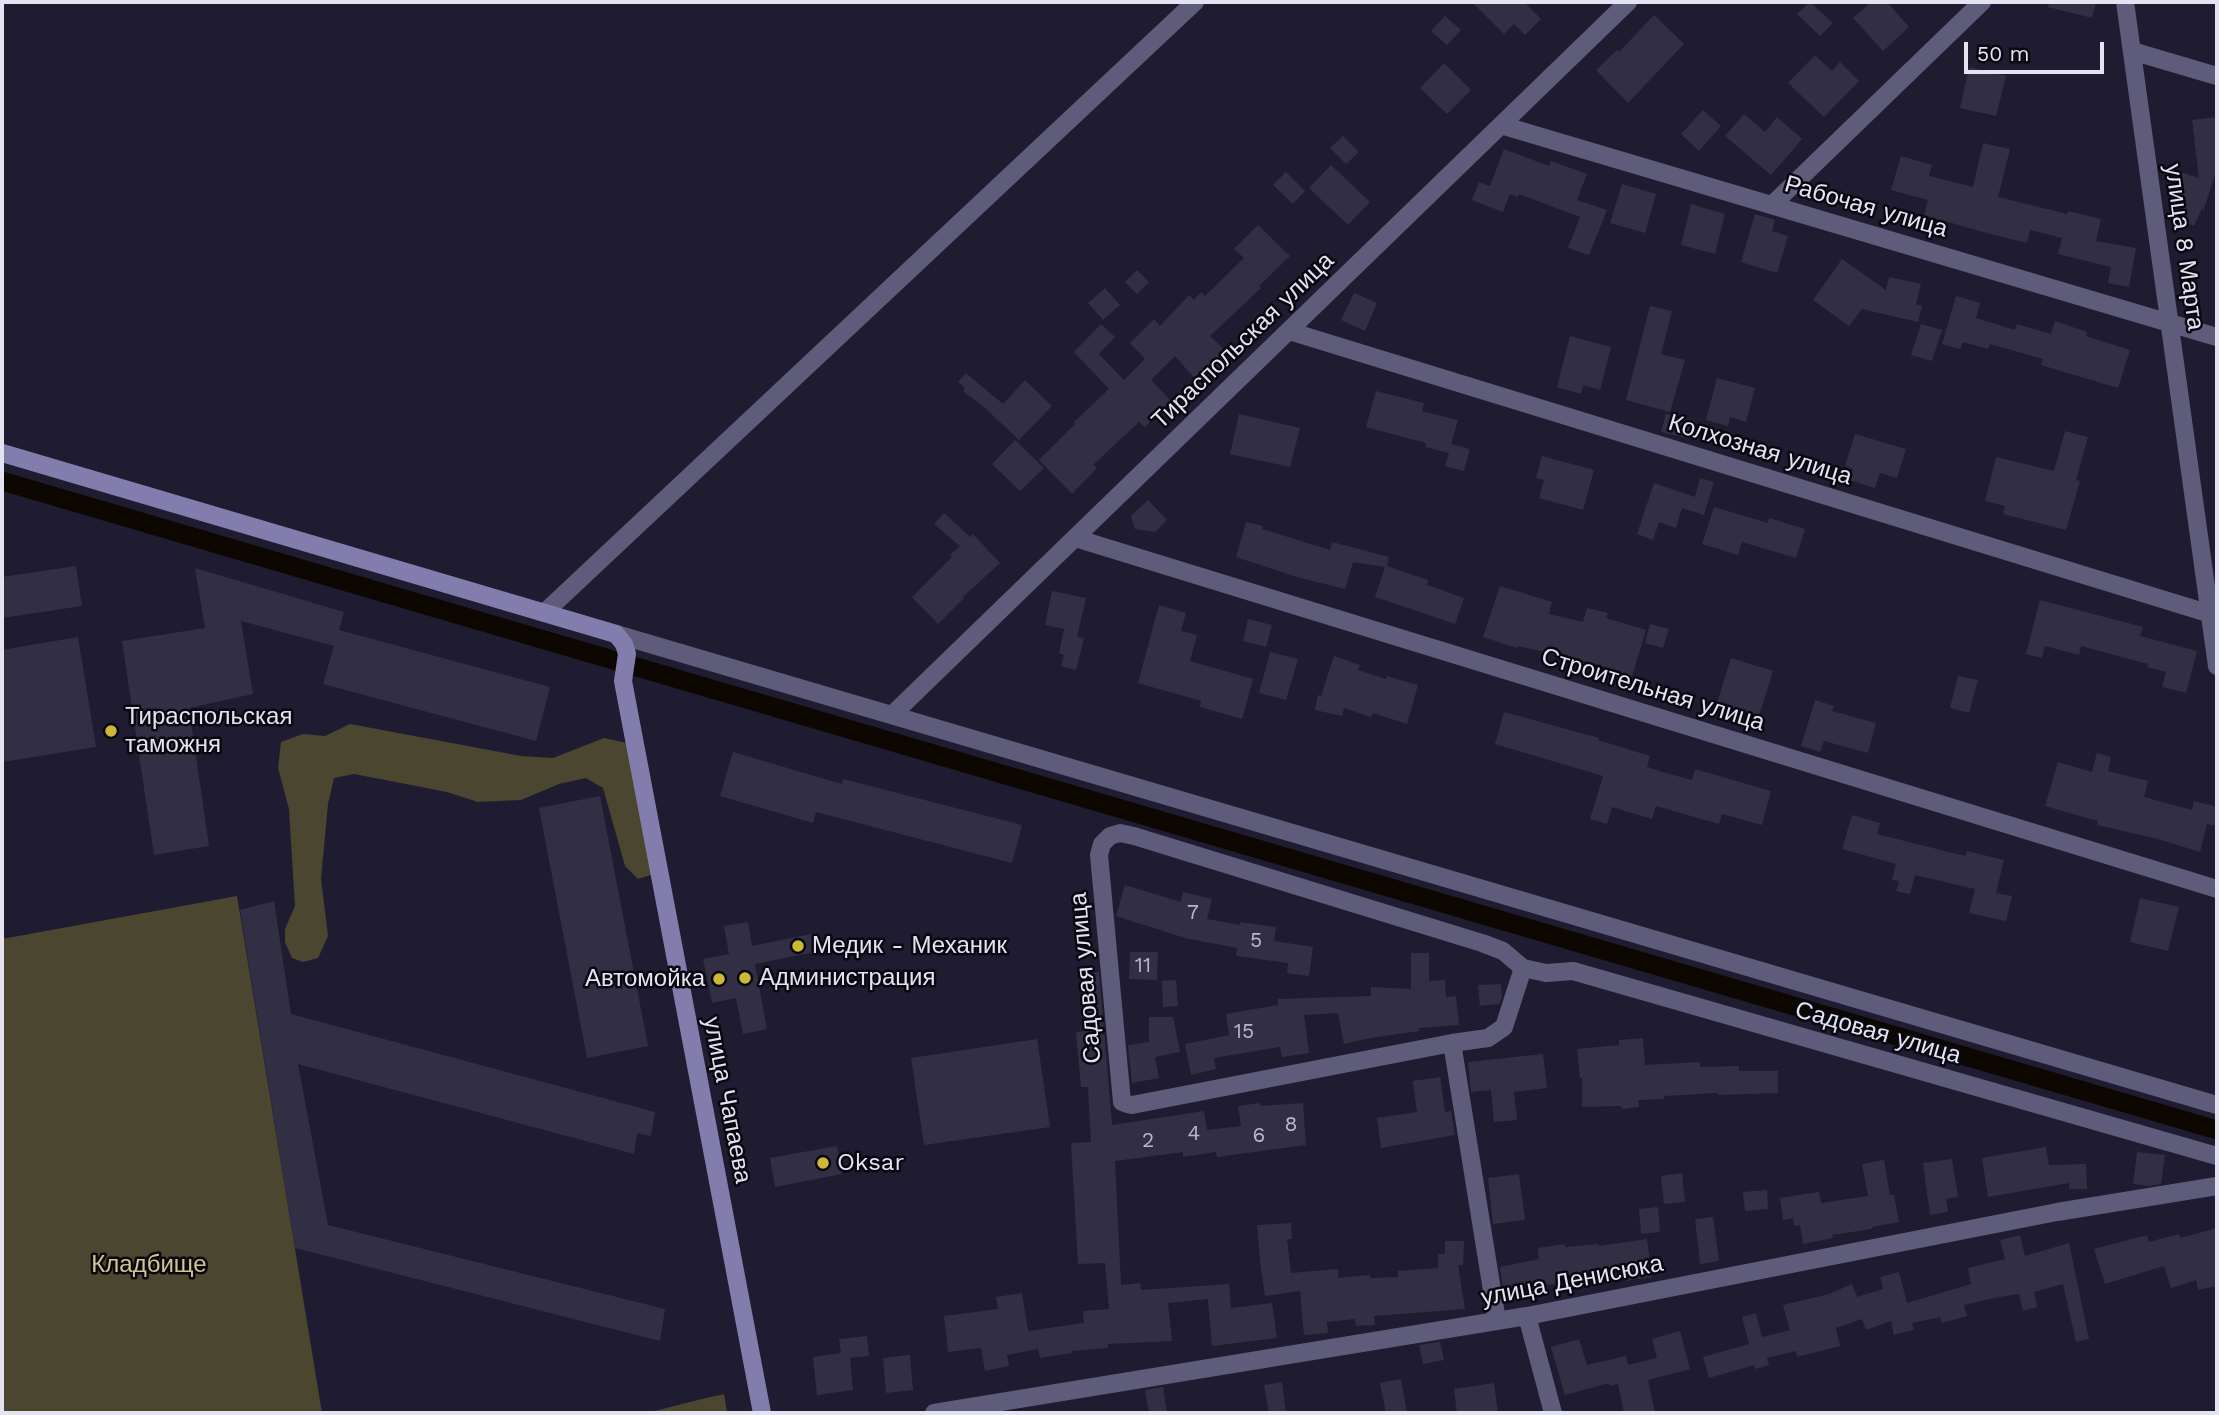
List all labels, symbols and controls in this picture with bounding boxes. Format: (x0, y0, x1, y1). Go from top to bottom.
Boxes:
scale bar (1967, 28, 2107, 72)
text: 50 m (1977, 41, 2029, 66)
street label: улица 8 Марта (2158, 162, 2210, 332)
street label: Рабочая улица (1781, 170, 1951, 244)
street label: Тираспольская улица (1146, 247, 1340, 435)
street label: Колхозная улица (1665, 408, 1855, 492)
street label: Строительная улица (1538, 642, 1768, 738)
place label: Тираспольская таможня (125, 703, 292, 759)
marker: Тираспольская таможня (103, 723, 119, 739)
street label: Садовая улица (1064, 891, 1108, 1065)
house number: 7 (1187, 900, 1199, 926)
house number: 5 (1250, 928, 1262, 954)
place label: Медик - Механик (812, 932, 1007, 960)
marker: Медик - Механик (790, 938, 806, 954)
house number: 11 (1135, 953, 1151, 979)
place label: Администрация (759, 964, 935, 992)
place label: Автомойка (585, 965, 705, 993)
marker: Администрация (737, 970, 753, 986)
marker: Автомойка (711, 971, 727, 987)
street label: Садовая улица (1792, 996, 1964, 1070)
street label: улица Чапаева (697, 1014, 757, 1186)
house number: 15 (1234, 1019, 1254, 1045)
house number: 8 (1285, 1112, 1297, 1138)
house number: 4 (1188, 1121, 1200, 1147)
house number: 6 (1253, 1123, 1265, 1149)
house number: 2 (1142, 1128, 1154, 1154)
place label: Oksar (837, 1149, 904, 1177)
marker: Oksar (815, 1155, 831, 1171)
street label: улица Денисюка (1479, 1249, 1665, 1313)
park label: Кладбище (91, 1251, 207, 1279)

